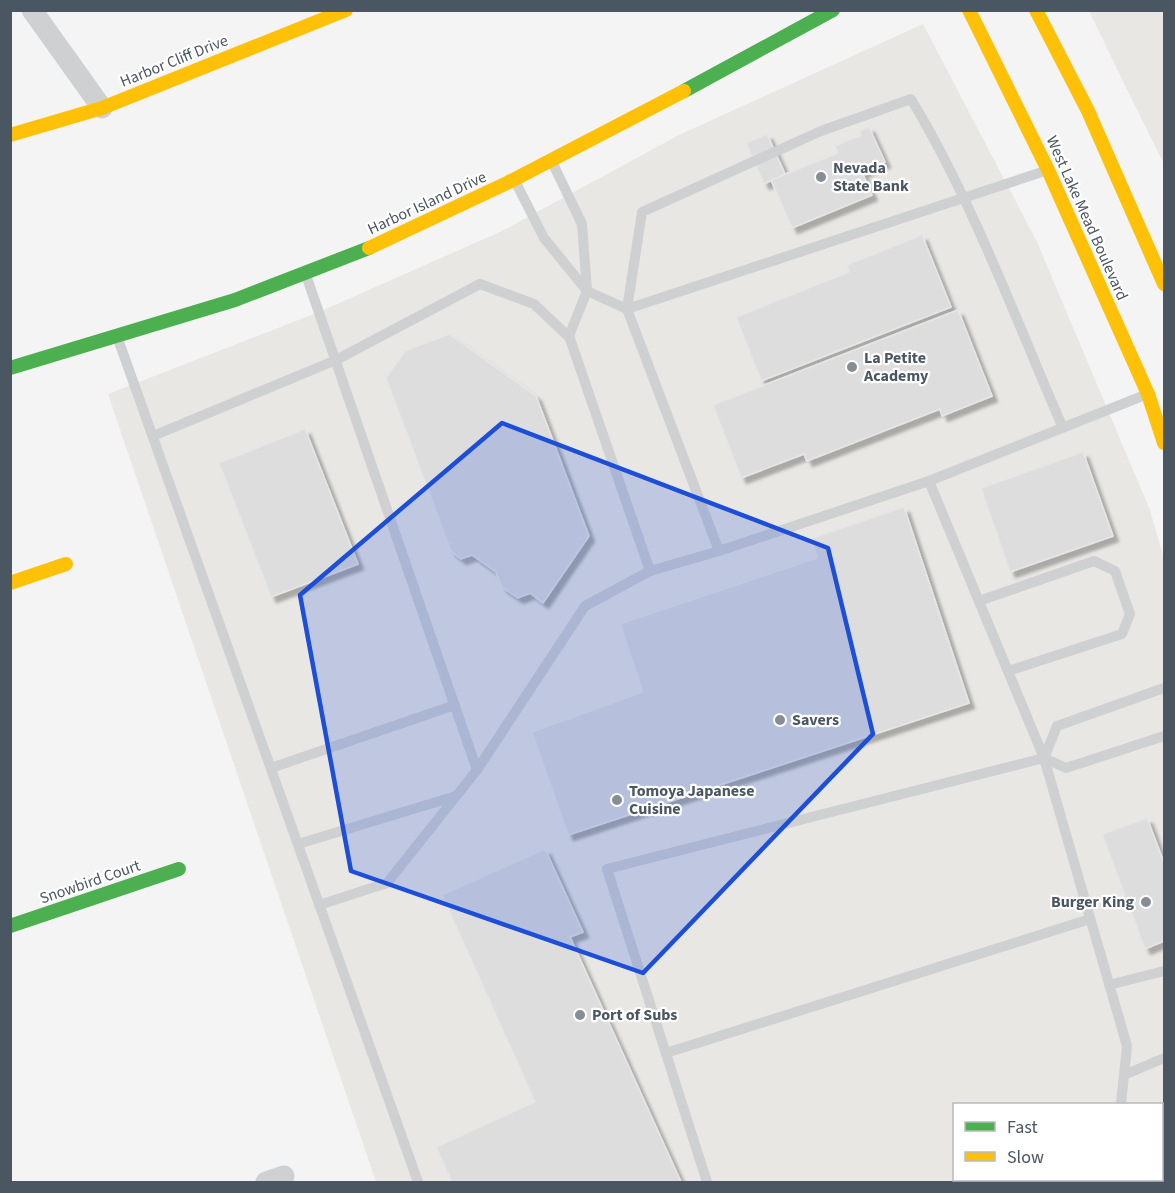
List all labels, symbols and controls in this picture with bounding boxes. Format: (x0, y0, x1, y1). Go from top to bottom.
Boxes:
street label: Harbor Cliff Drive (117, 29, 231, 93)
street label: West Lake Mead Boulevard (1041, 132, 1133, 304)
place label: Nevada State Bank (833, 157, 909, 197)
street label: Harbor Island Drive (364, 166, 490, 240)
marker: Nevada State Bank (814, 170, 828, 184)
place label: La Petite Academy (863, 347, 929, 387)
marker: La Petite Academy (845, 360, 859, 374)
place label: Savers (792, 709, 839, 731)
marker: Savers (773, 713, 787, 727)
place label: Tomoya Japanese Cuisine (629, 780, 754, 820)
marker: Tomoya Japanese Cuisine (610, 793, 624, 807)
street label: Snowbird Court (37, 854, 144, 910)
place label: Burger King (1051, 891, 1134, 913)
marker: Burger King (1139, 895, 1153, 909)
place label: Port of Subs (592, 1004, 677, 1026)
marker: Port of Subs (573, 1008, 587, 1022)
legend (953, 1103, 1163, 1181)
text: Fast (1007, 1115, 1038, 1140)
text: Slow (1007, 1145, 1044, 1170)

